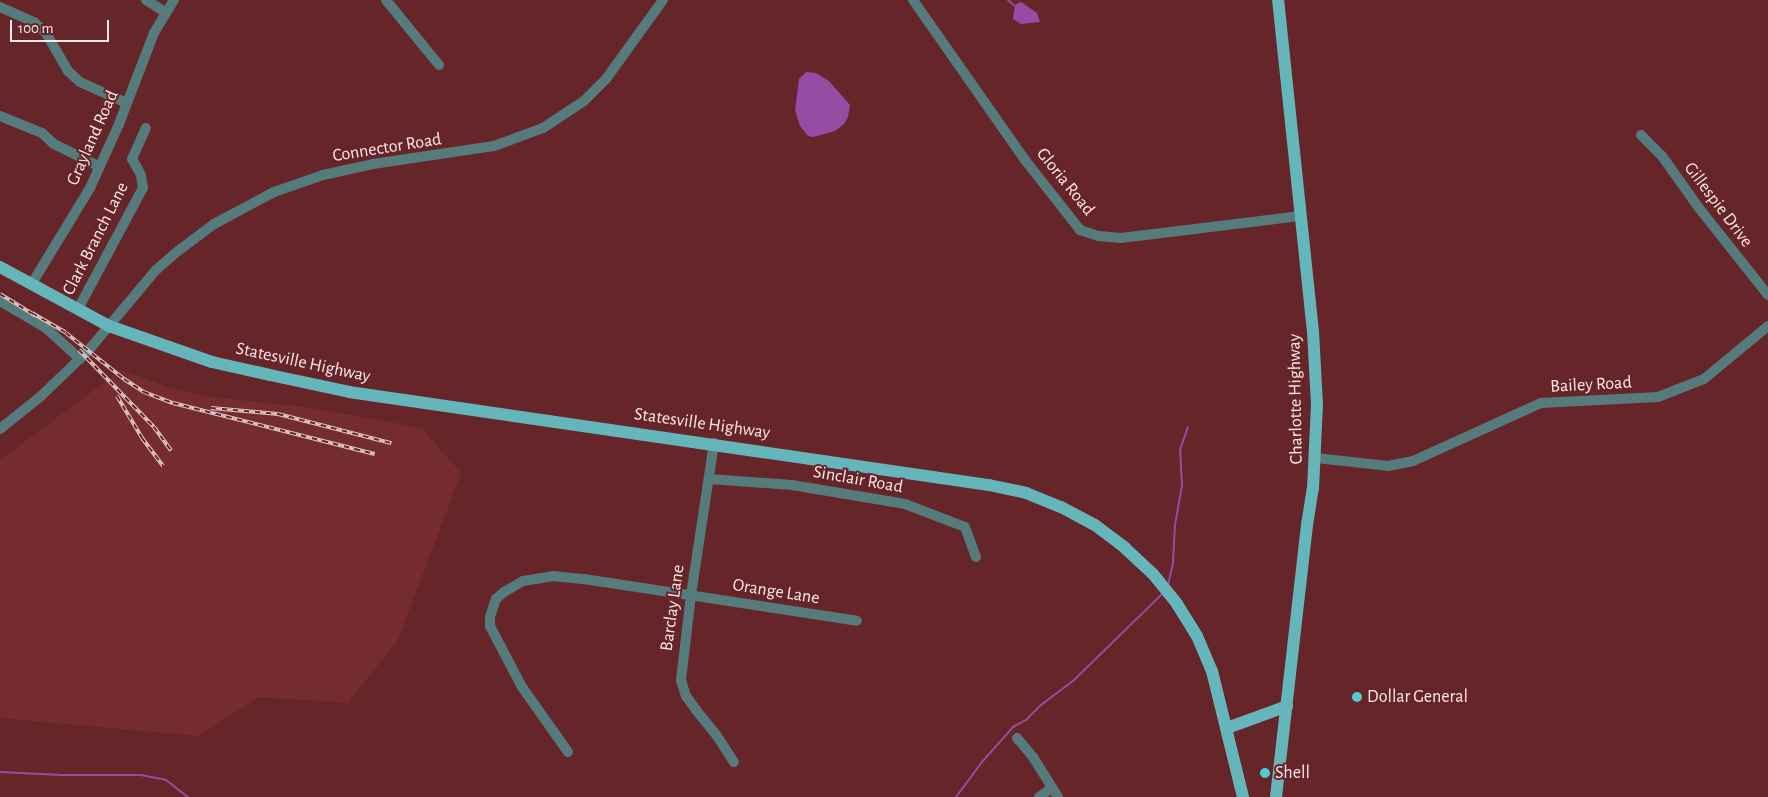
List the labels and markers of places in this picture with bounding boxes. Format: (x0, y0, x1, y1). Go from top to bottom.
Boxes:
place label: Dollar General (1367, 686, 1468, 708)
marker: Dollar General (1351, 691, 1363, 703)
place label: Shell (1275, 762, 1310, 784)
marker: Shell (1259, 767, 1271, 779)

